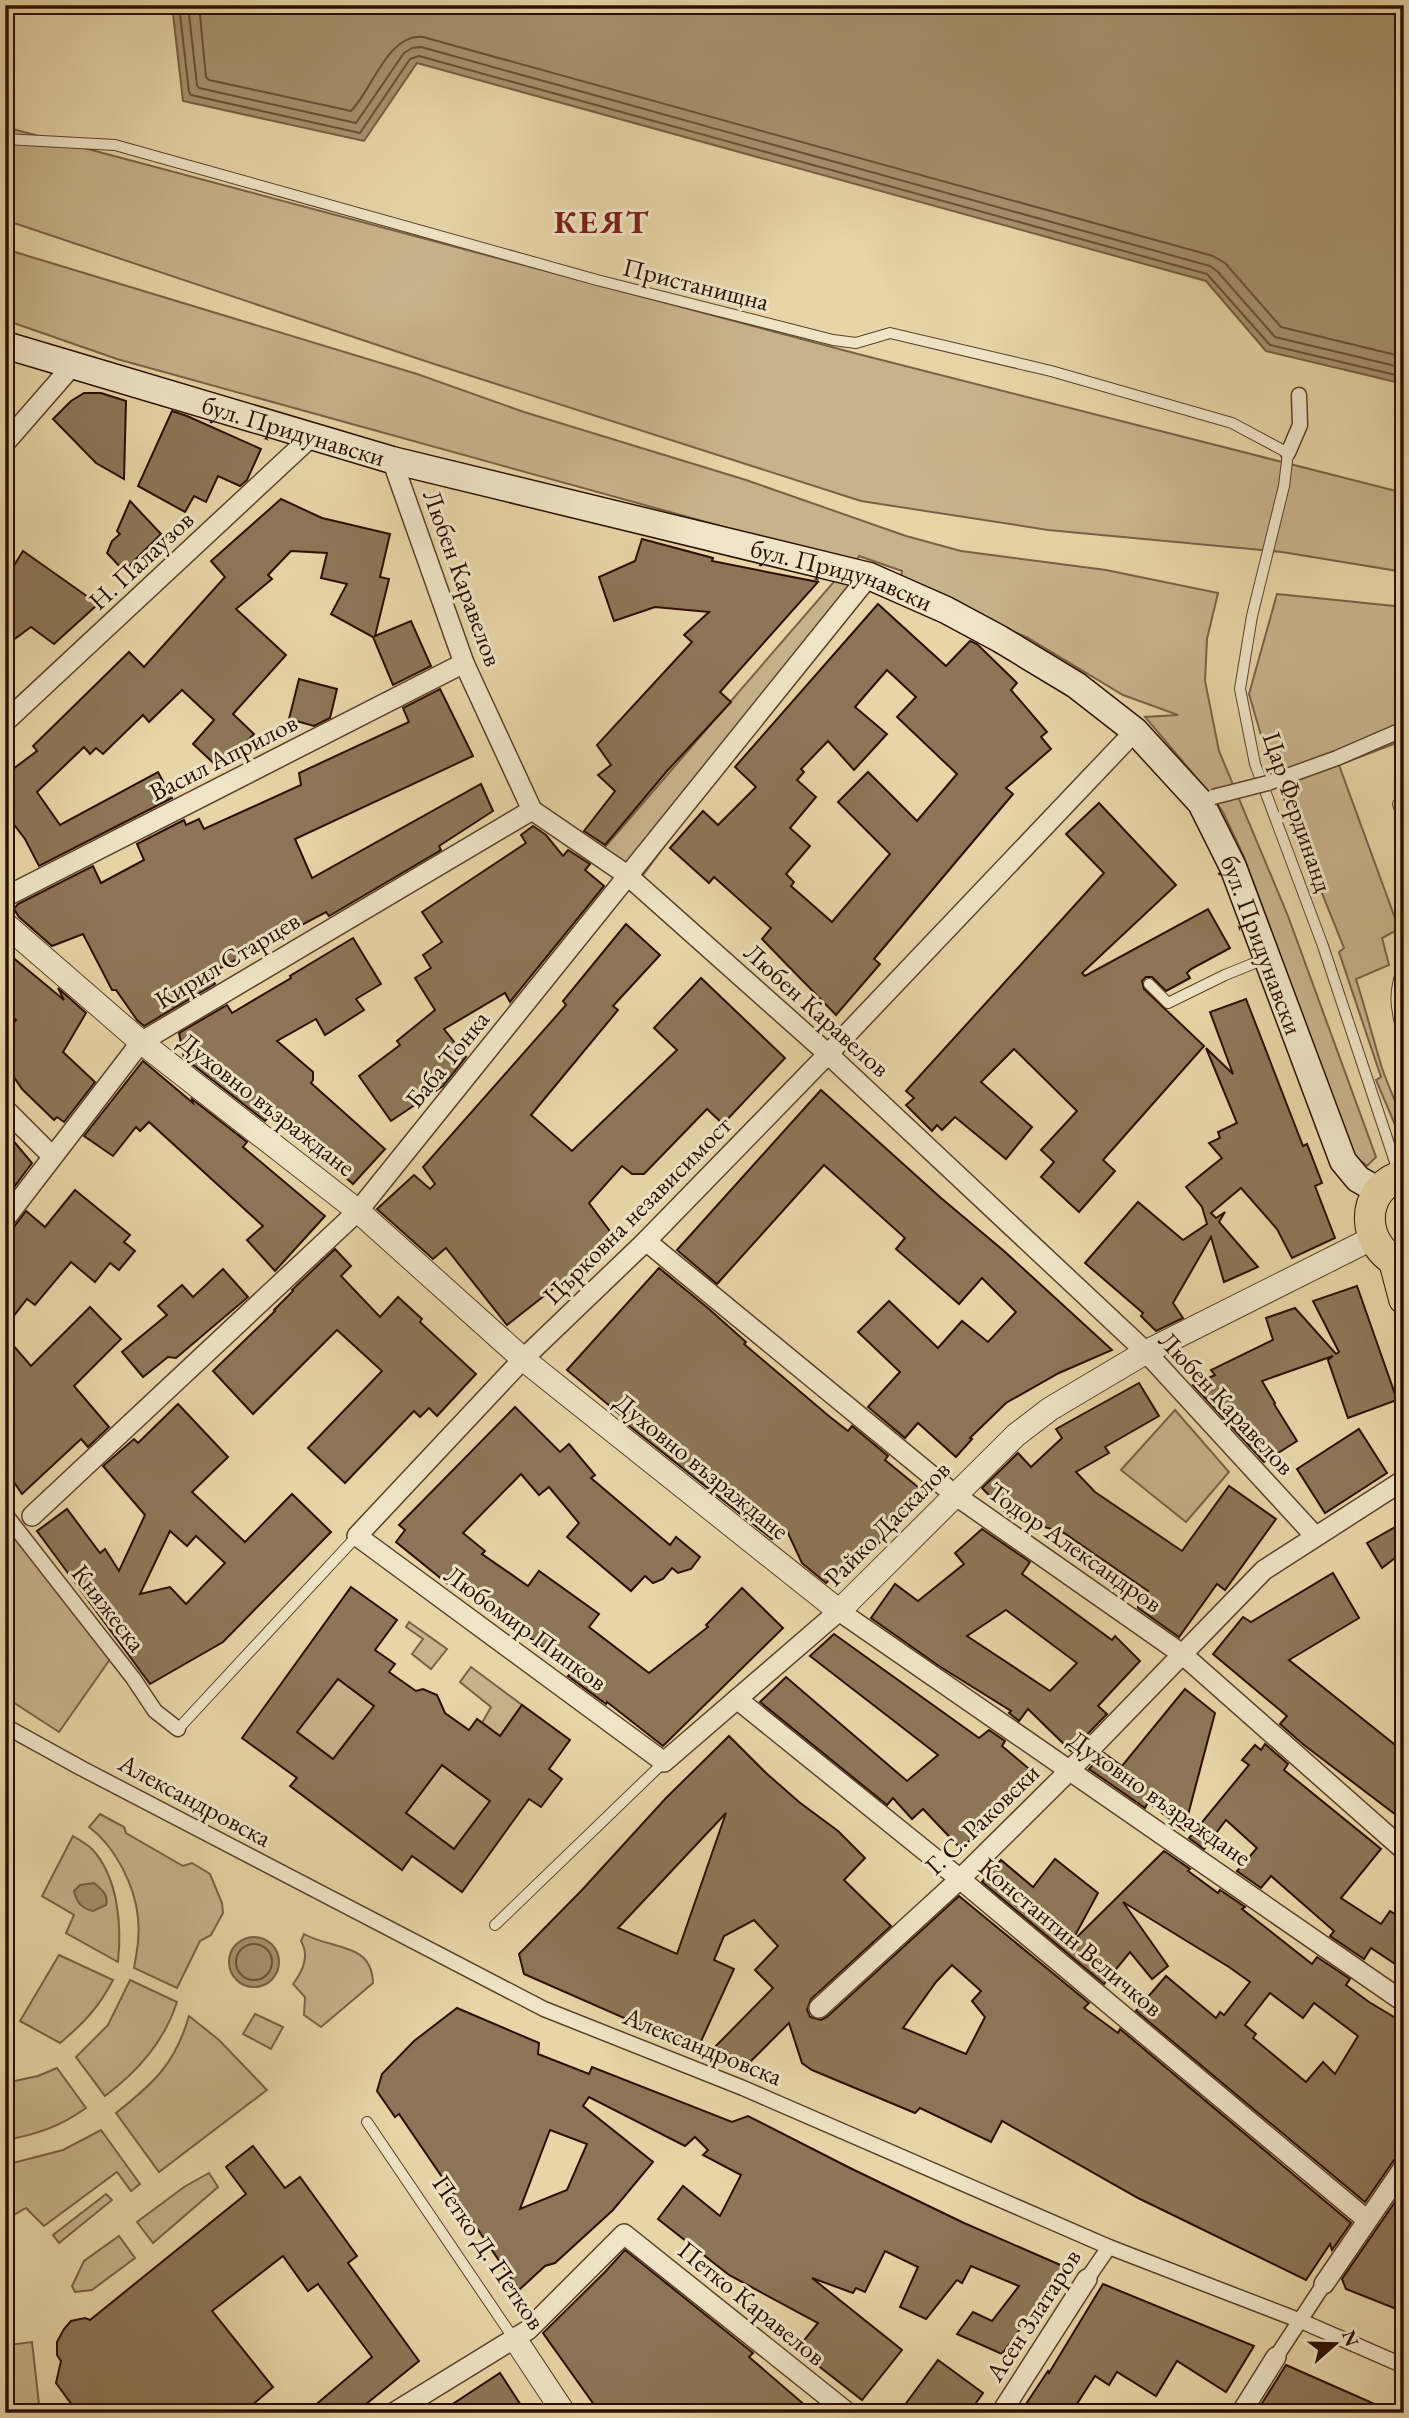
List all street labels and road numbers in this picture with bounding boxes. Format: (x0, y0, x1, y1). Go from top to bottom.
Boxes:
street label: Пристанищна (619, 249, 773, 319)
street label: бул. Придунавски (198, 387, 389, 474)
street label: Любен Каравелов (415, 485, 511, 671)
street label: Н. Палаузов (81, 503, 201, 617)
street label: бул. Придунавски (747, 531, 938, 619)
street label: Васил Априлов (143, 705, 303, 809)
street label: Цар Фердинанд (1255, 728, 1341, 897)
street label: бул. Придунавски (1213, 849, 1311, 1040)
street label: Кирил Старцев (148, 903, 306, 1017)
street label: Любен Каравелов (737, 935, 897, 1085)
street label: Баба Тонка (397, 1003, 497, 1115)
street label: Духовно възраждане (172, 1024, 362, 1184)
street label: Църковна независимост (535, 1108, 739, 1312)
street label: Любен Каравелов (1151, 1324, 1303, 1482)
street label: Духовно възраждане (607, 1385, 797, 1547)
street label: Райко Даскалов (817, 1453, 957, 1593)
street label: Тодор Александров (981, 1474, 1169, 1620)
street label: Княжеска (64, 1557, 154, 1659)
street label: Любомир Пипков (438, 1557, 614, 1699)
street label: Духовно възраждане (1062, 1722, 1258, 1874)
street label: Александровска (112, 1745, 278, 1855)
street label: Г. С. Раковски (917, 1756, 1047, 1882)
street label: Константин Величков (972, 1850, 1170, 2024)
street label: Александровска (618, 1998, 788, 2094)
street label: Петко Д. Петков (425, 2168, 553, 2336)
street label: Петко Каравелов (671, 2233, 833, 2373)
street label: Асен Златаров (977, 2242, 1089, 2389)

